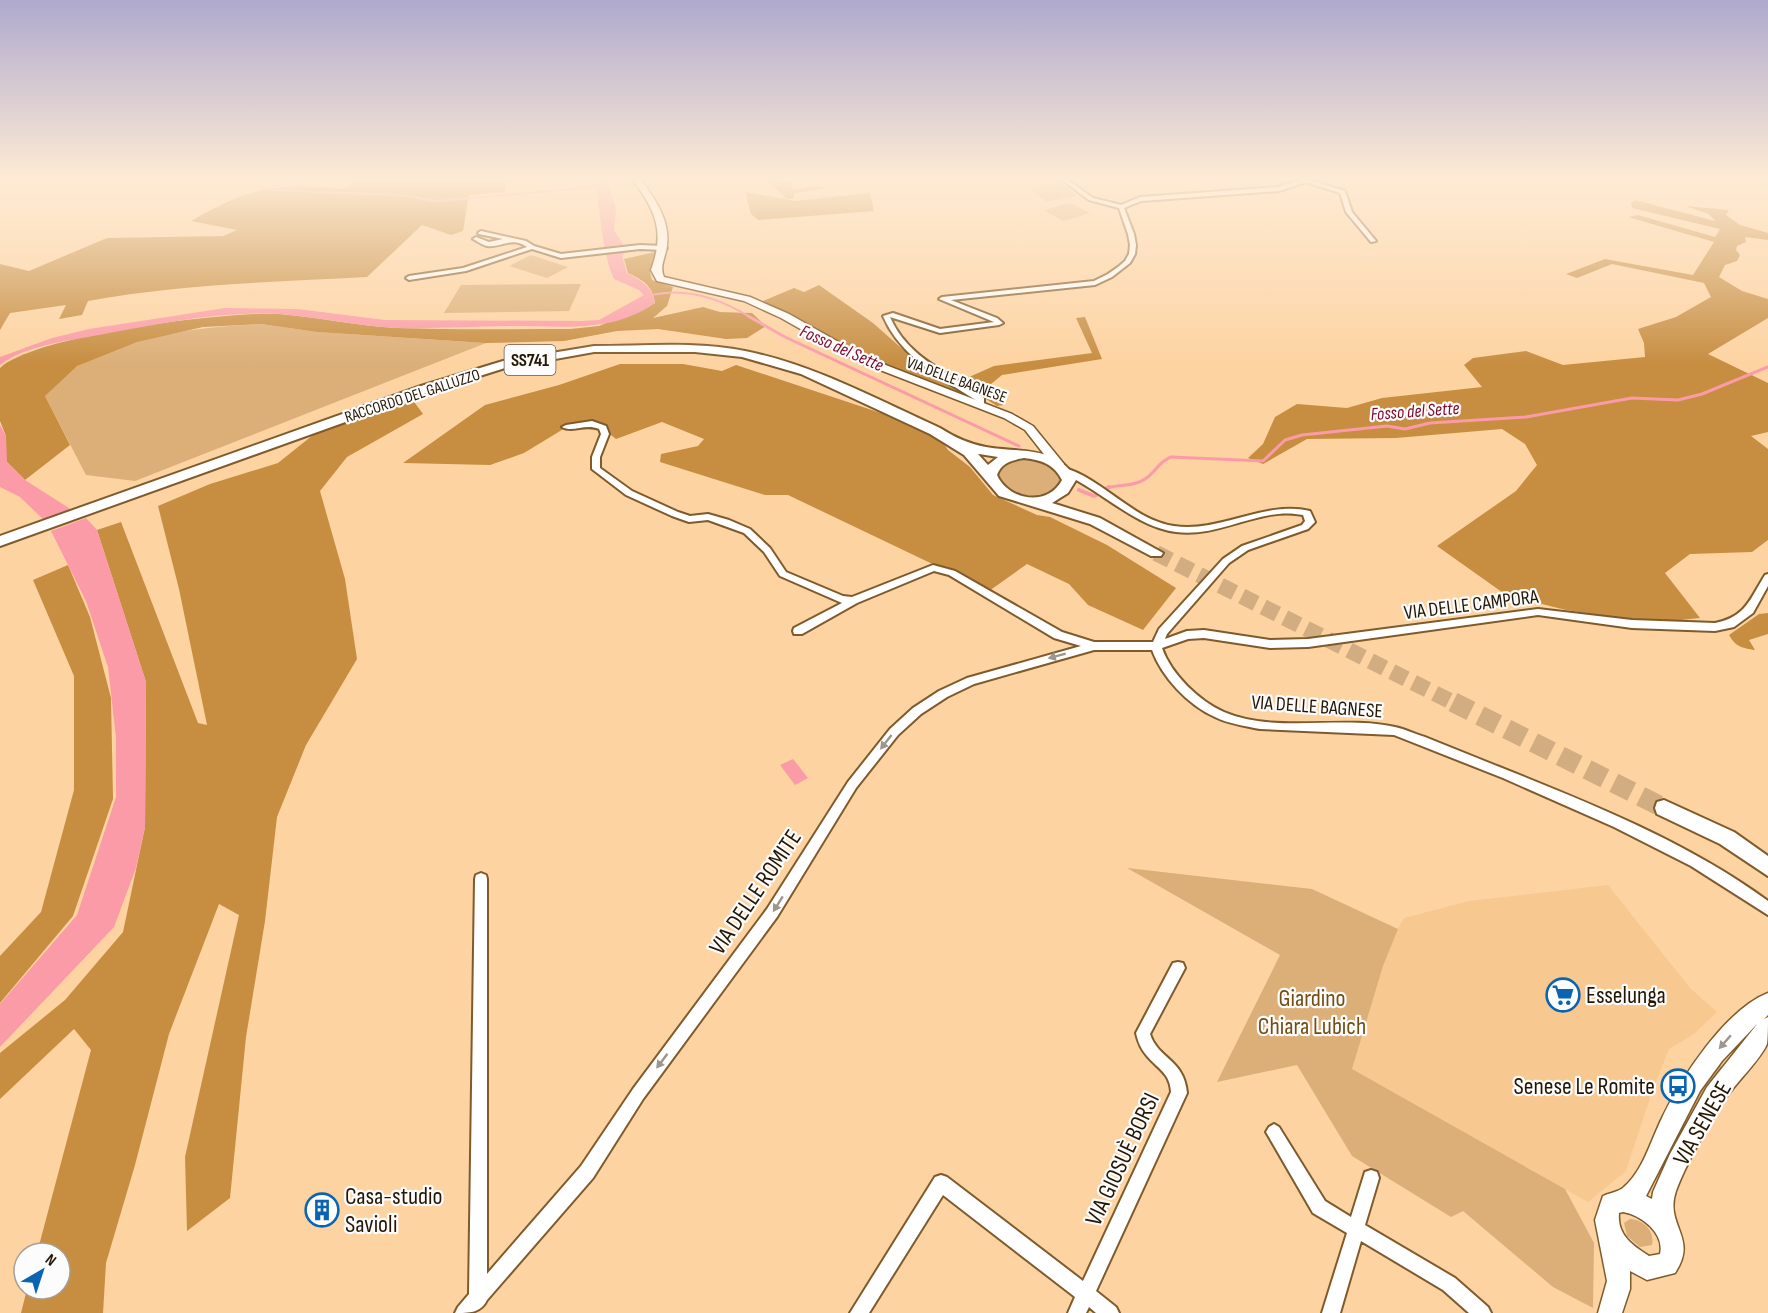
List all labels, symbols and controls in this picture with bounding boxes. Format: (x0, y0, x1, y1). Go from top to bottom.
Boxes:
water label: Fosso del Sette (797, 321, 887, 376)
road number: SS741 (504, 345, 556, 375)
street label: VIA DELLE BAGNESE (904, 353, 1009, 407)
street label: RACCORDO DEL GALLUZZO (342, 366, 483, 427)
water label: Fosso del Sette (1370, 398, 1460, 425)
street label: VIA DELLE CAMPORA (1403, 585, 1540, 625)
one-way arrow (1048, 652, 1066, 662)
street label: VIA DELLE BAGNESE (1250, 690, 1383, 724)
one-way arrow (880, 734, 893, 750)
street label: VIA DELLE ROMITE (703, 824, 808, 960)
one-way arrow (772, 895, 783, 912)
supermarket icon: Esselunga (1545, 977, 1581, 1013)
place label: Esselunga (1586, 981, 1666, 1010)
park label: Giardino Chiara Lubich (1258, 984, 1366, 1041)
one-way arrow (1719, 1034, 1732, 1049)
one-way arrow (656, 1052, 668, 1068)
bus stop icon: Senese Le Romite (1660, 1068, 1696, 1104)
place label: Senese Le Romite (1514, 1072, 1655, 1101)
street label: VIA SENESE (1667, 1076, 1738, 1170)
street label: VIA GIOSUÈ BORSI (1079, 1088, 1166, 1230)
place label: Casa-studio Savioli (345, 1182, 442, 1239)
building icon: Casa-studio Savioli (304, 1192, 340, 1228)
north arrow (12, 1241, 72, 1301)
text: N (41, 1250, 60, 1271)

